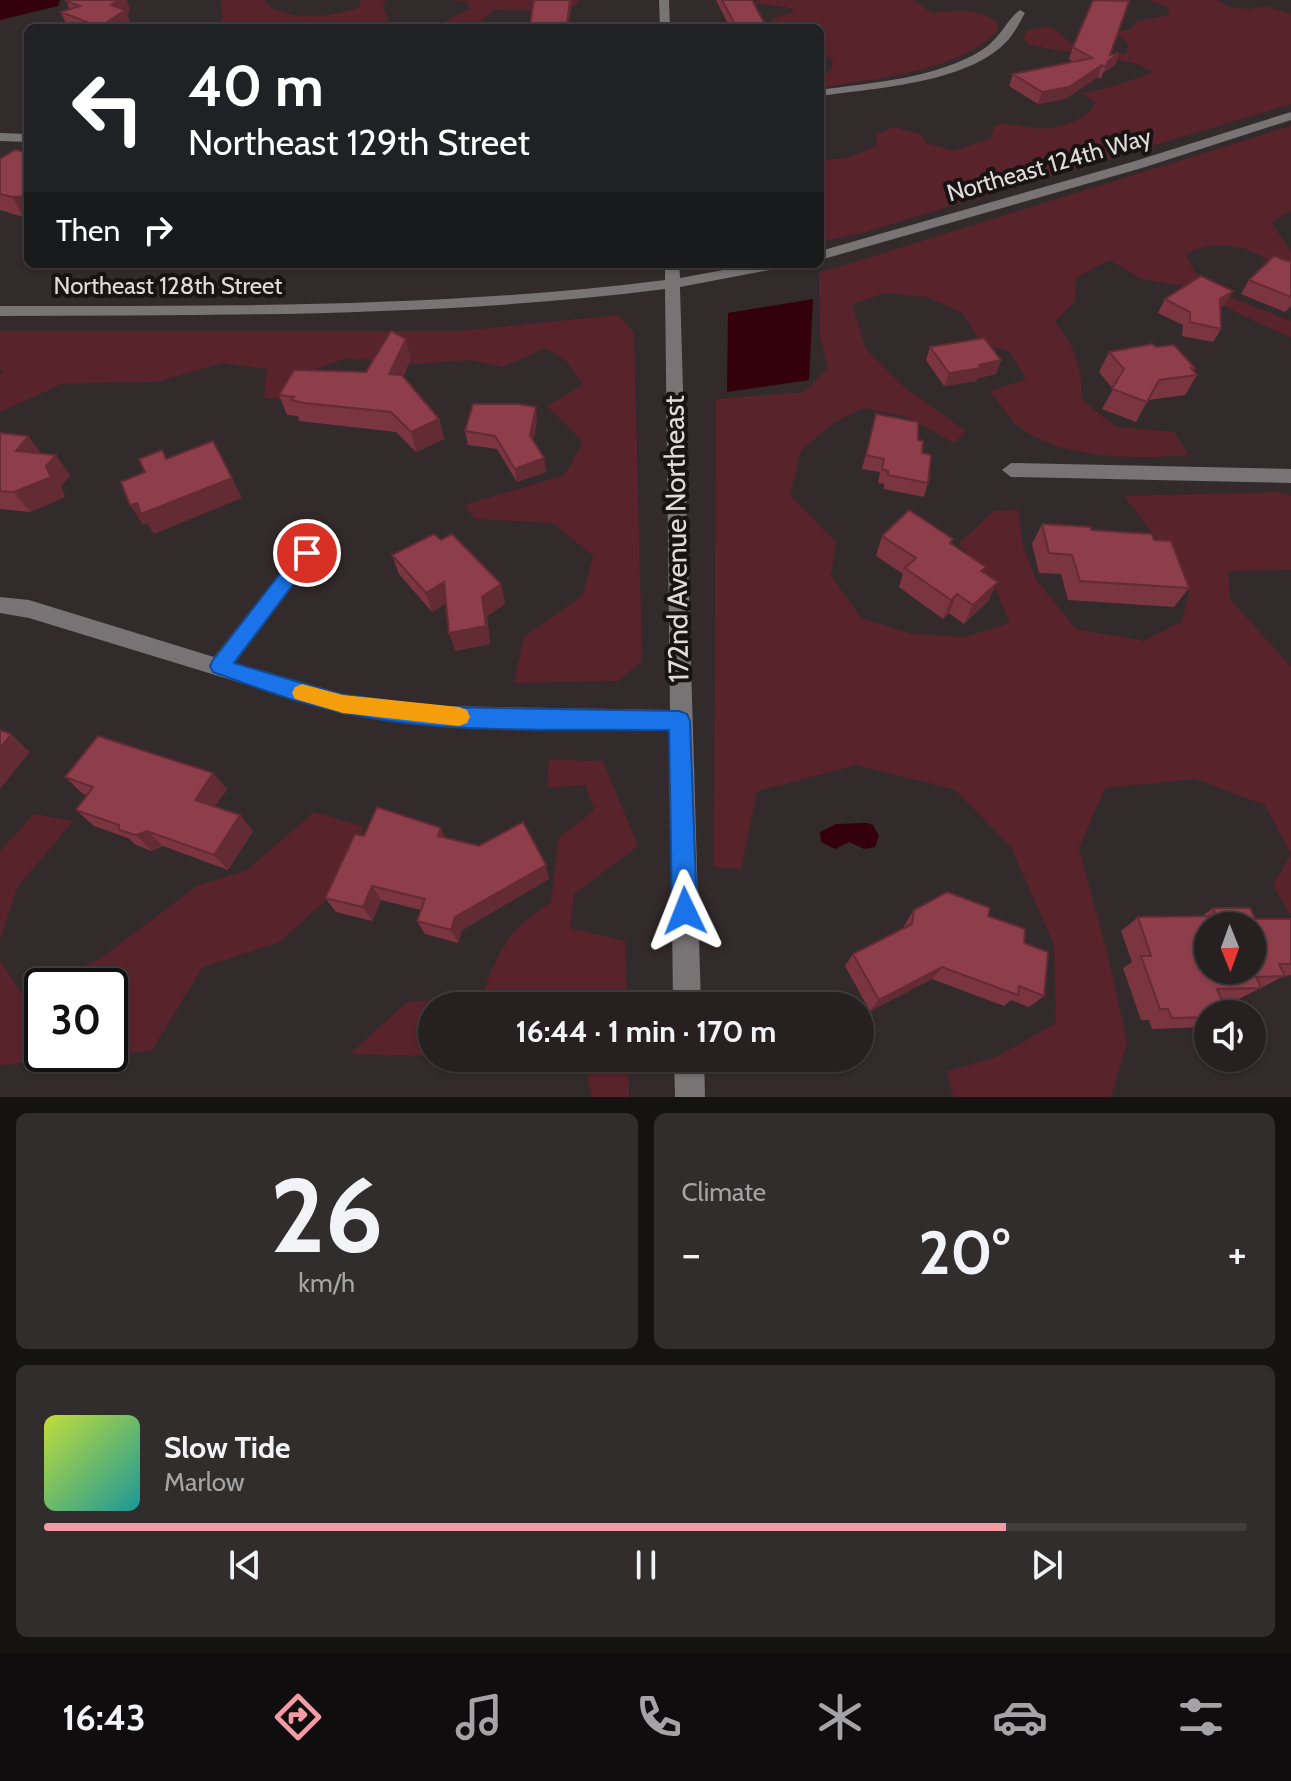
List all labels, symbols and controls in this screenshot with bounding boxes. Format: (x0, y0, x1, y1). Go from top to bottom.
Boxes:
text: 40 m (188, 52, 324, 120)
icon: left (56, 56, 160, 160)
text: Northeast 129th Street (188, 120, 530, 164)
street label: Northeast 124th Way (943, 121, 1154, 208)
icon: right (136, 208, 180, 252)
text: Then (56, 212, 120, 249)
street label: Northeast 128th Street (54, 271, 282, 300)
street label: 172nd Avenue Northeast (656, 395, 696, 683)
pin (273, 519, 341, 587)
icon: arrive (285, 531, 329, 575)
position arrow (643, 869, 727, 953)
north arrow (1194, 912, 1266, 984)
map controls (1194, 912, 1266, 1072)
speed limit sign: 30 (24, 968, 128, 1072)
button: sound (1194, 1000, 1266, 1072)
text: 16:44 · 1 min · 170 m (516, 1013, 776, 1050)
text: 26 (270, 1152, 383, 1278)
text: Climate (682, 1176, 766, 1208)
text: 20° (919, 1216, 1010, 1289)
text: − (682, 1227, 701, 1280)
text: + (1228, 1227, 1247, 1280)
text: km/h (298, 1267, 355, 1299)
text: Slow Tide (164, 1429, 291, 1466)
text: Marlow (164, 1466, 245, 1498)
icon: previous (223, 1543, 267, 1587)
icon: pause (624, 1543, 668, 1587)
icon: next (1025, 1543, 1069, 1587)
icon: directions (270, 1689, 326, 1745)
icon: music (451, 1689, 507, 1745)
icon: phone (631, 1689, 687, 1745)
icon: climate (812, 1689, 868, 1745)
icon: car (992, 1689, 1048, 1745)
icon: filters (1173, 1689, 1229, 1745)
text: 16:43 (62, 1695, 146, 1739)

